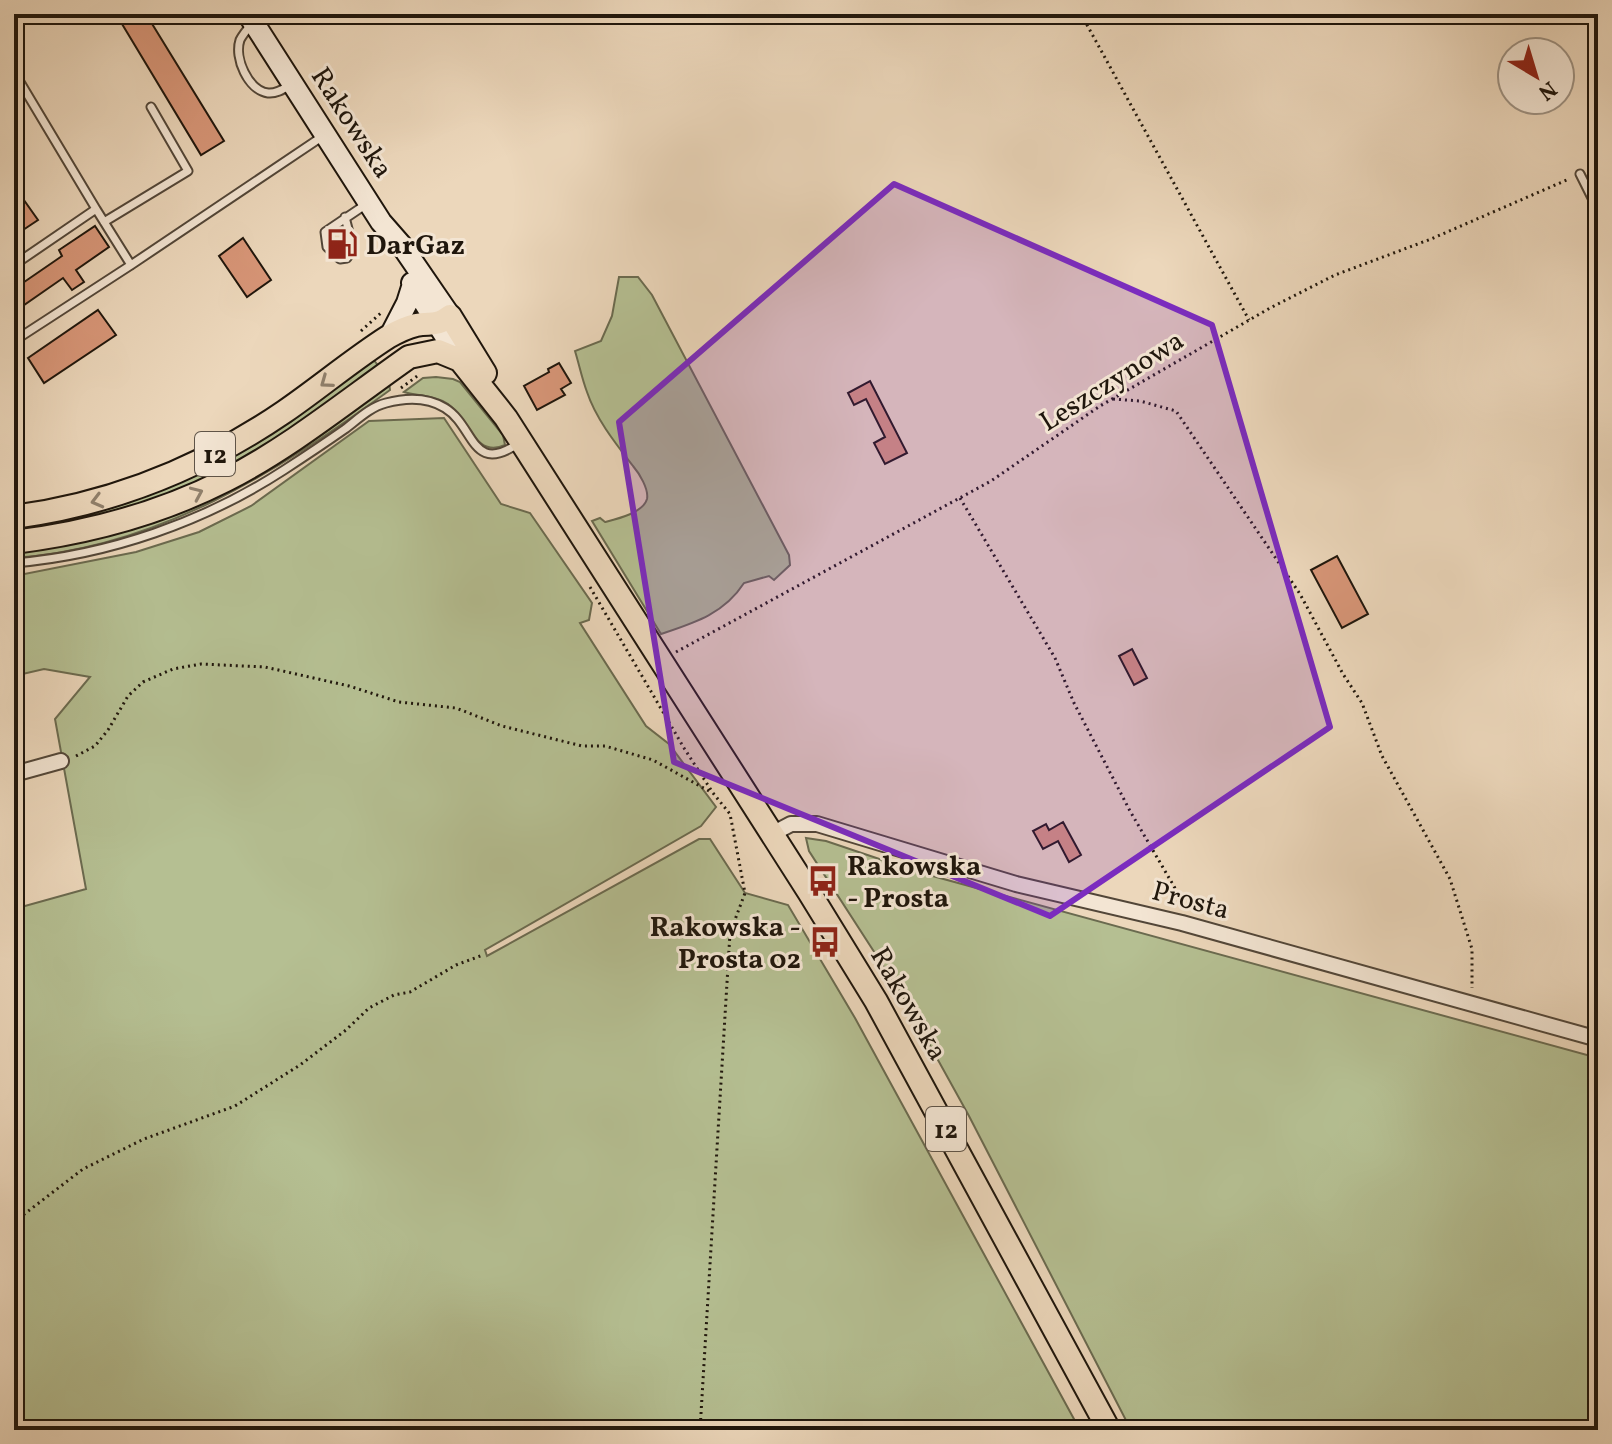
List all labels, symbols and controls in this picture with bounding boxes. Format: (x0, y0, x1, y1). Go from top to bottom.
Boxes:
north arrow (1496, 36, 1576, 116)
street label: Rakowska (300, 60, 401, 187)
text: N (1531, 73, 1563, 107)
fuel station icon: DarGaz (325, 227, 359, 261)
place label: DarGaz (366, 227, 465, 266)
street label: Leszczynowa (1033, 322, 1192, 442)
one-way arrow (321, 372, 335, 387)
road number: 12 (195, 432, 235, 476)
one-way arrow (189, 487, 203, 503)
one-way arrow (91, 491, 105, 508)
place label: Rakowska - Prosta (847, 848, 981, 919)
bus stop icon: Rakowska - Prosta (806, 864, 840, 898)
street label: Prosta (1147, 872, 1233, 930)
place label: Rakowska - Prosta 02 (650, 909, 801, 980)
bus stop icon: Rakowska - Prosta 02 (808, 925, 842, 959)
street label: Rakowska (860, 940, 956, 1068)
road number: 12 (926, 1107, 966, 1151)

